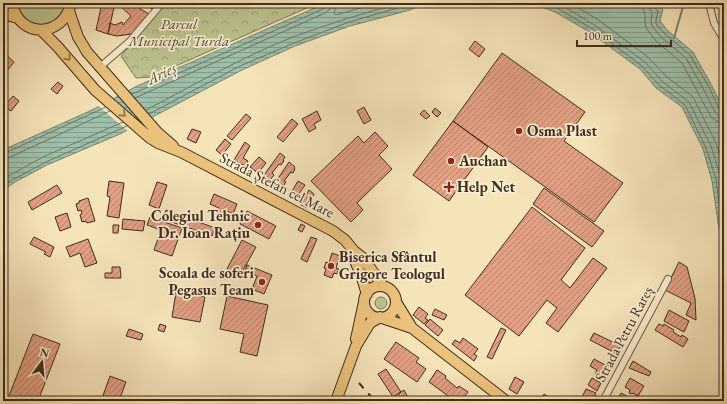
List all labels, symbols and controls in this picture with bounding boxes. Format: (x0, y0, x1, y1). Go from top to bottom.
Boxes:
park label: Parcul Municipal Turda (128, 14, 229, 50)
scale bar (577, 22, 671, 48)
text: 100 m (583, 28, 613, 44)
one-way arrow (63, 53, 70, 61)
water label: Arieș (142, 57, 180, 90)
one-way arrow (118, 109, 125, 116)
place label: Osma Plast (527, 121, 597, 140)
marker: Osma Plast (514, 126, 524, 136)
street label: Strada Ștefan cel Mare (217, 147, 338, 222)
place label: Auchan (458, 151, 508, 170)
marker: Auchan (446, 156, 456, 166)
place label: Help Net (457, 177, 515, 196)
marker: Help Net (444, 182, 454, 192)
place label: Colegiul Tehnic Dr. Ioan Rațiu (151, 206, 251, 242)
marker: Colegiul Tehnic Dr. Ioan Rațiu (253, 220, 263, 230)
place label: Biserica Sfântul Grigore Teologul (339, 247, 446, 283)
marker: Biserica Sfântul Grigore Teologul (326, 261, 336, 271)
place label: Scoala de soferi Pegasus Team (159, 263, 255, 299)
marker: Scoala de soferi Pegasus Team (257, 277, 267, 287)
street label: Strada Petru Rareș (590, 283, 657, 385)
north arrow (22, 342, 62, 382)
text: N (39, 344, 51, 360)

